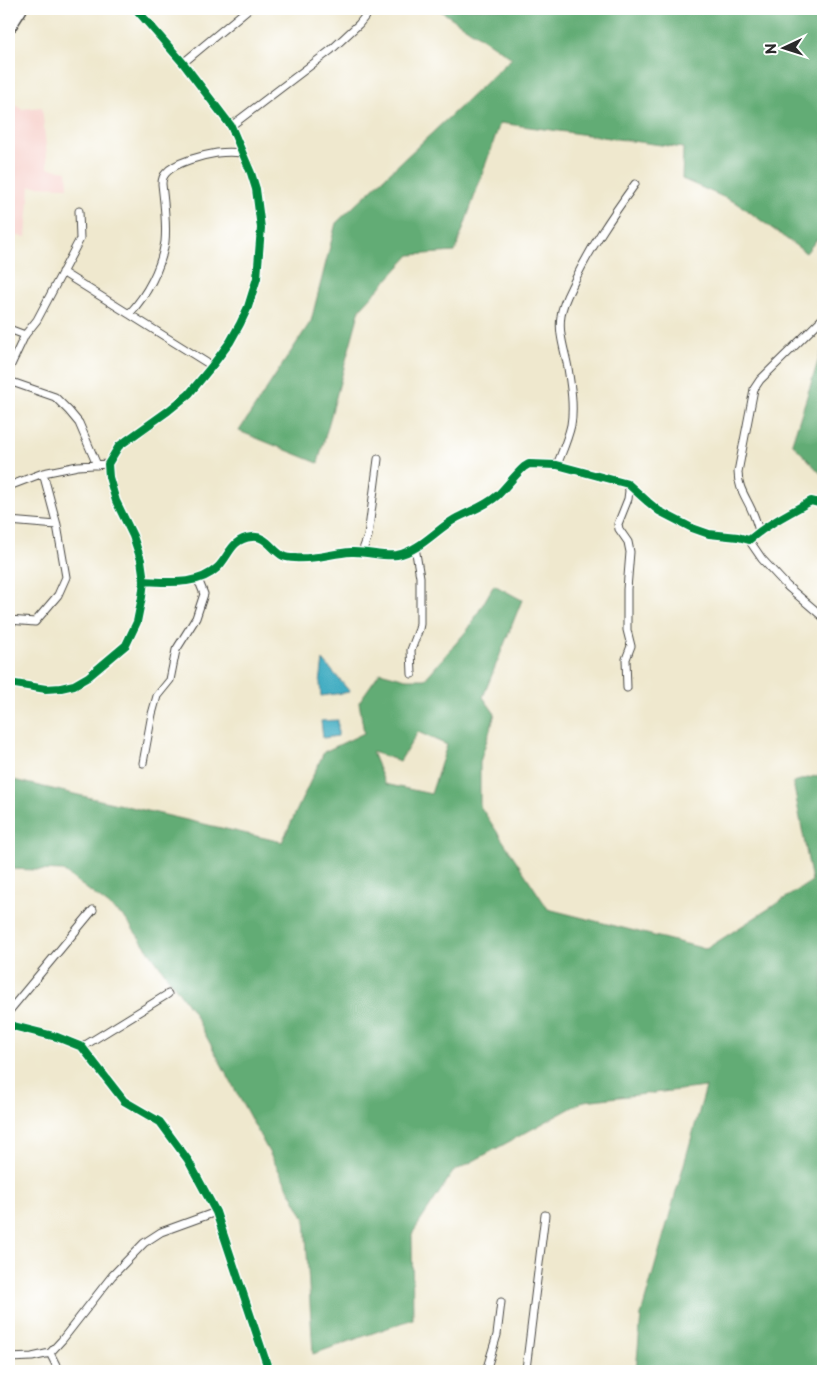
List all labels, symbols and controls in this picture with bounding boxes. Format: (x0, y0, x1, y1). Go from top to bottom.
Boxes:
north arrow (760, 22, 810, 72)
text: N (760, 43, 781, 55)

